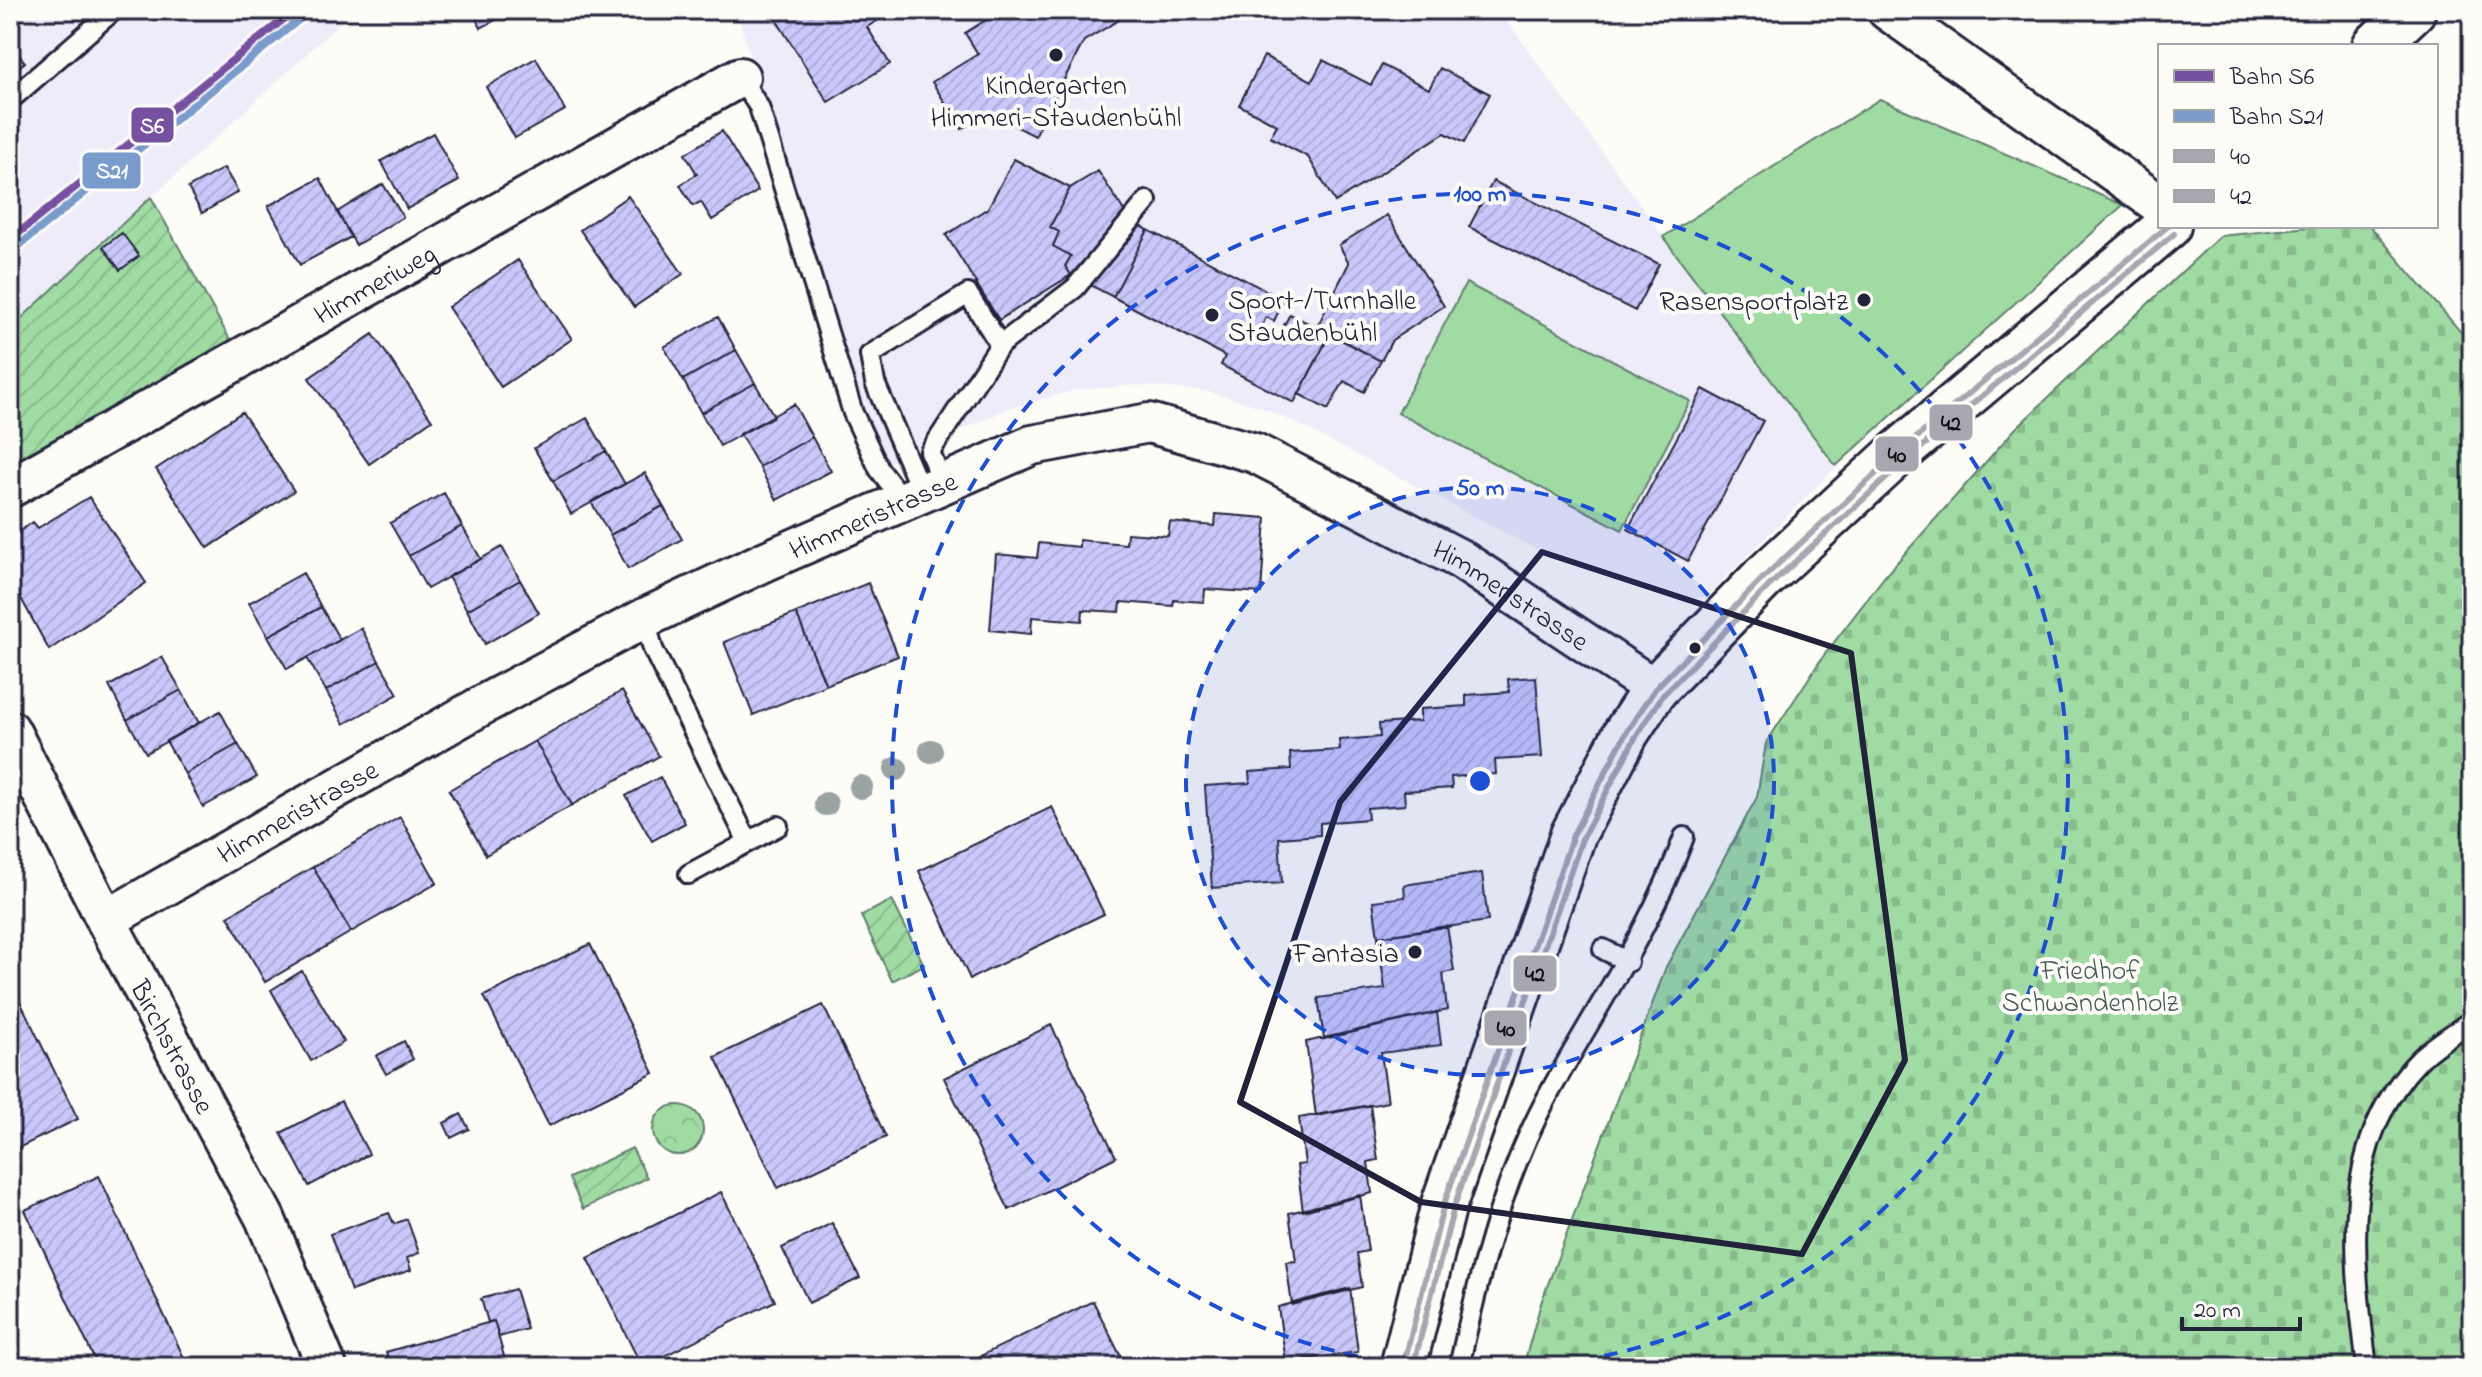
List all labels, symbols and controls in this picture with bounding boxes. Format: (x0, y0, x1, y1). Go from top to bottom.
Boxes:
legend (2158, 44, 2438, 228)
marker: Kindergarten Himmeri-Staudenbühl (1047, 46, 1065, 64)
text: Bahn S6 (2229, 61, 2315, 96)
place label: Kindergarten Himmeri-Staudenbühl (931, 67, 1181, 140)
text: Bahn S21 (2229, 101, 2324, 136)
line badge: S6 (130, 106, 175, 144)
text: S6 (140, 112, 164, 144)
text: 40 (2230, 141, 2250, 176)
line badge: S21 (81, 151, 142, 190)
text: S21 (96, 157, 128, 189)
text: 100 m (1454, 178, 1507, 213)
text: 42 (2230, 181, 2252, 216)
street label: Himmeriweg (307, 235, 445, 337)
place label: Sport-/Turnhalle Staudenbühl (1228, 282, 1417, 355)
place label: Rasensportplatz (1659, 283, 1848, 324)
marker: Rasensportplatz (1855, 291, 1873, 309)
marker: Sport-/Turnhalle Staudenbühl (1203, 306, 1221, 324)
line badge: 42 (1928, 403, 1974, 442)
text: 42 (1941, 409, 1961, 441)
line badge: 40 (1874, 435, 1920, 473)
text: 40 (1888, 441, 1907, 473)
street label: Himmeristrasse (784, 463, 965, 572)
text: 50 m (1456, 472, 1505, 507)
street label: Himmeristrasse (1424, 531, 1596, 664)
unlabelled marker (1687, 640, 1703, 656)
street label: Himmeristrasse (211, 751, 387, 876)
centre of rings (1466, 767, 1494, 795)
place label: Fantasia (1292, 935, 1399, 976)
marker: Fantasia (1406, 943, 1424, 961)
park label: Friedhof Schwandenholz (2002, 952, 2179, 1025)
line badge: 42 (1512, 954, 1558, 993)
text: 42 (1525, 960, 1545, 992)
street label: Birchstrasse (117, 973, 223, 1123)
line badge: 40 (1483, 1009, 1528, 1047)
text: 40 (1497, 1015, 1516, 1047)
scale bar (2182, 1281, 2300, 1331)
text: 20 m (2194, 1294, 2241, 1329)

